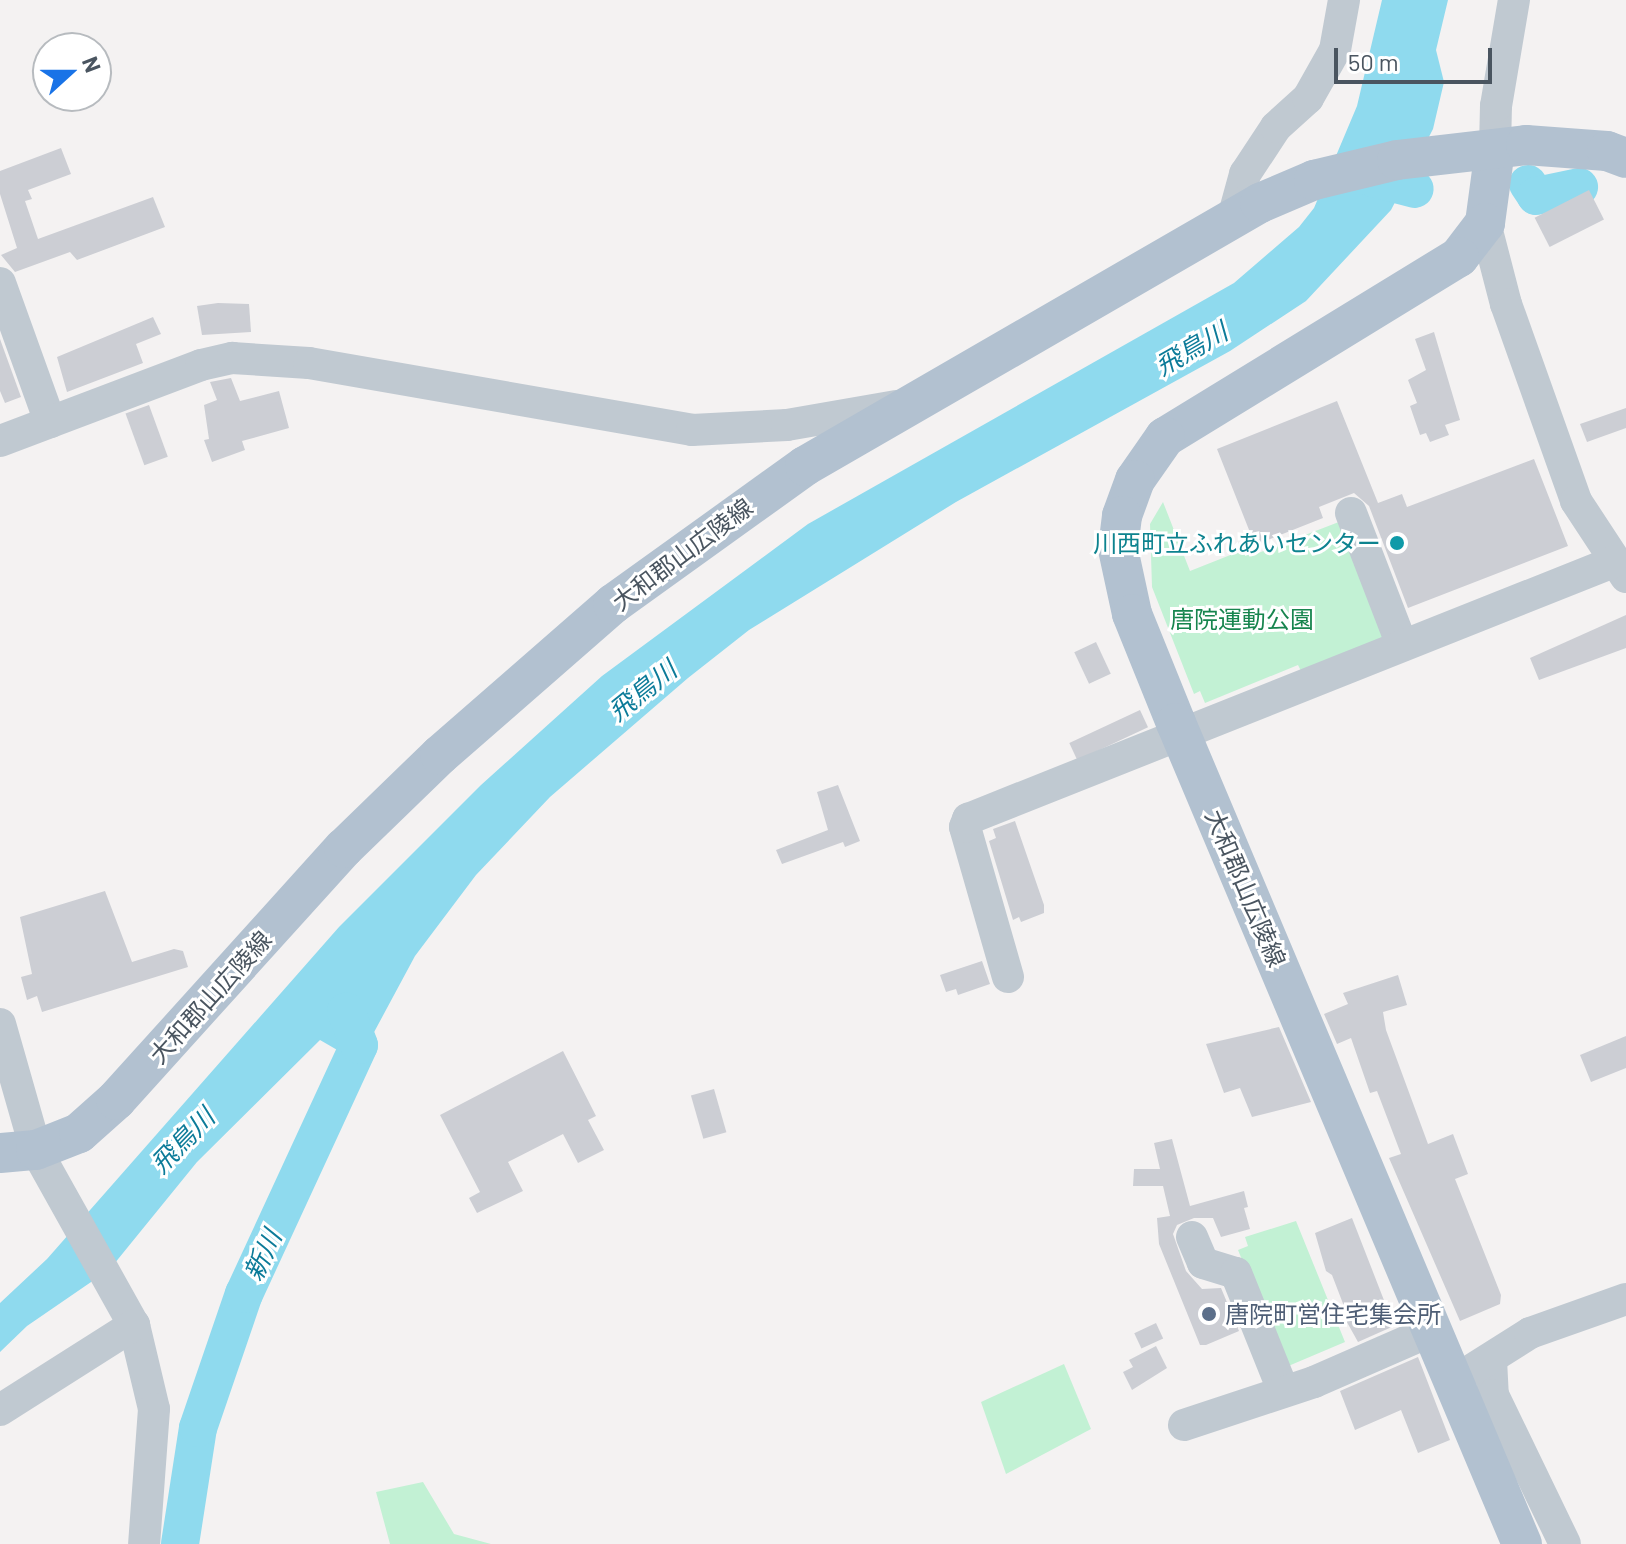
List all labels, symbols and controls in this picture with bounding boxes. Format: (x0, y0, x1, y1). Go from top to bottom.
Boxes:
north arrow (32, 32, 112, 112)
scale bar (1338, 32, 1496, 82)
text: 50 m (1348, 47, 1399, 76)
text: N (78, 53, 107, 76)
water label: 飛鳥川 (1149, 315, 1233, 381)
street label: 大和郡山広陵線 (606, 492, 758, 616)
place label: 川西町立ふれあいセンター (1093, 529, 1381, 557)
marker: 川西町立ふれあいセンター (1388, 534, 1406, 552)
park label: 唐院運動公園 (1170, 605, 1314, 633)
water label: 飛鳥川 (602, 653, 682, 727)
street label: 大和郡山広陵線 (1200, 805, 1292, 971)
street label: 大和郡山広陵線 (143, 925, 277, 1069)
water label: 飛鳥川 (144, 1101, 220, 1179)
water label: 新川 (237, 1225, 287, 1285)
place label: 唐院町営住宅集会所 (1225, 1300, 1441, 1328)
marker: 唐院町営住宅集会所 (1200, 1305, 1218, 1323)

